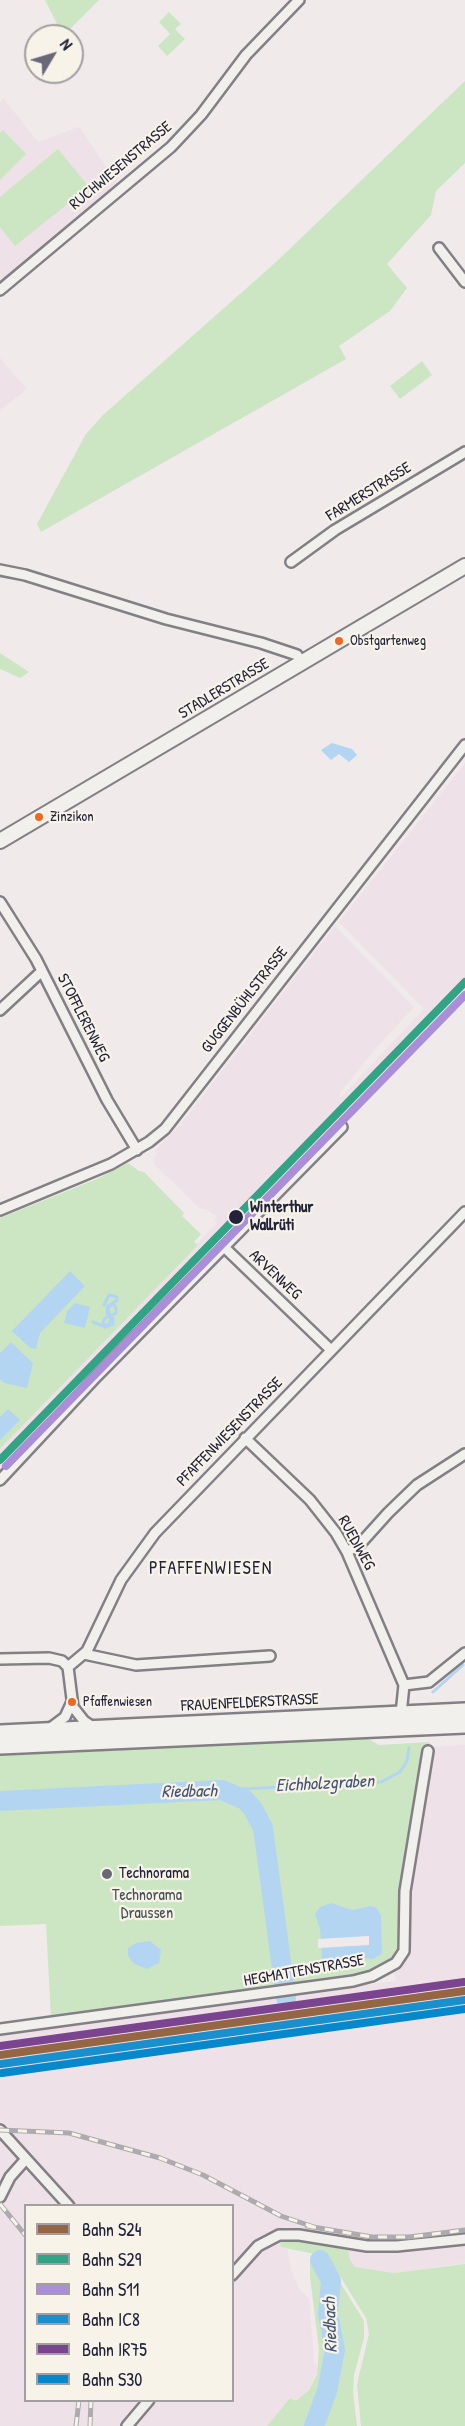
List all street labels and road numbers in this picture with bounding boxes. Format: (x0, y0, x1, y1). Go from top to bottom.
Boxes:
street label: RUCHWIESENSTRASSE (66, 118, 176, 214)
street label: FARMERSTRASSE (323, 458, 415, 526)
street label: STADLERSTRASSE (175, 654, 273, 724)
street label: GUGGENBÜHLSTRASSE (198, 943, 292, 1057)
street label: STOFFLERENWEG (53, 971, 113, 1065)
street label: ARVENWEG (245, 1246, 305, 1304)
street label: PFAFFENWIESENSTRASSE (173, 1373, 287, 1491)
street label: RUEDIWEG (333, 1512, 379, 1574)
street label: FRAUENFELDERSTRASSE (181, 1690, 319, 1716)
street label: HEGMATTENSTRASSE (242, 1951, 366, 1991)

